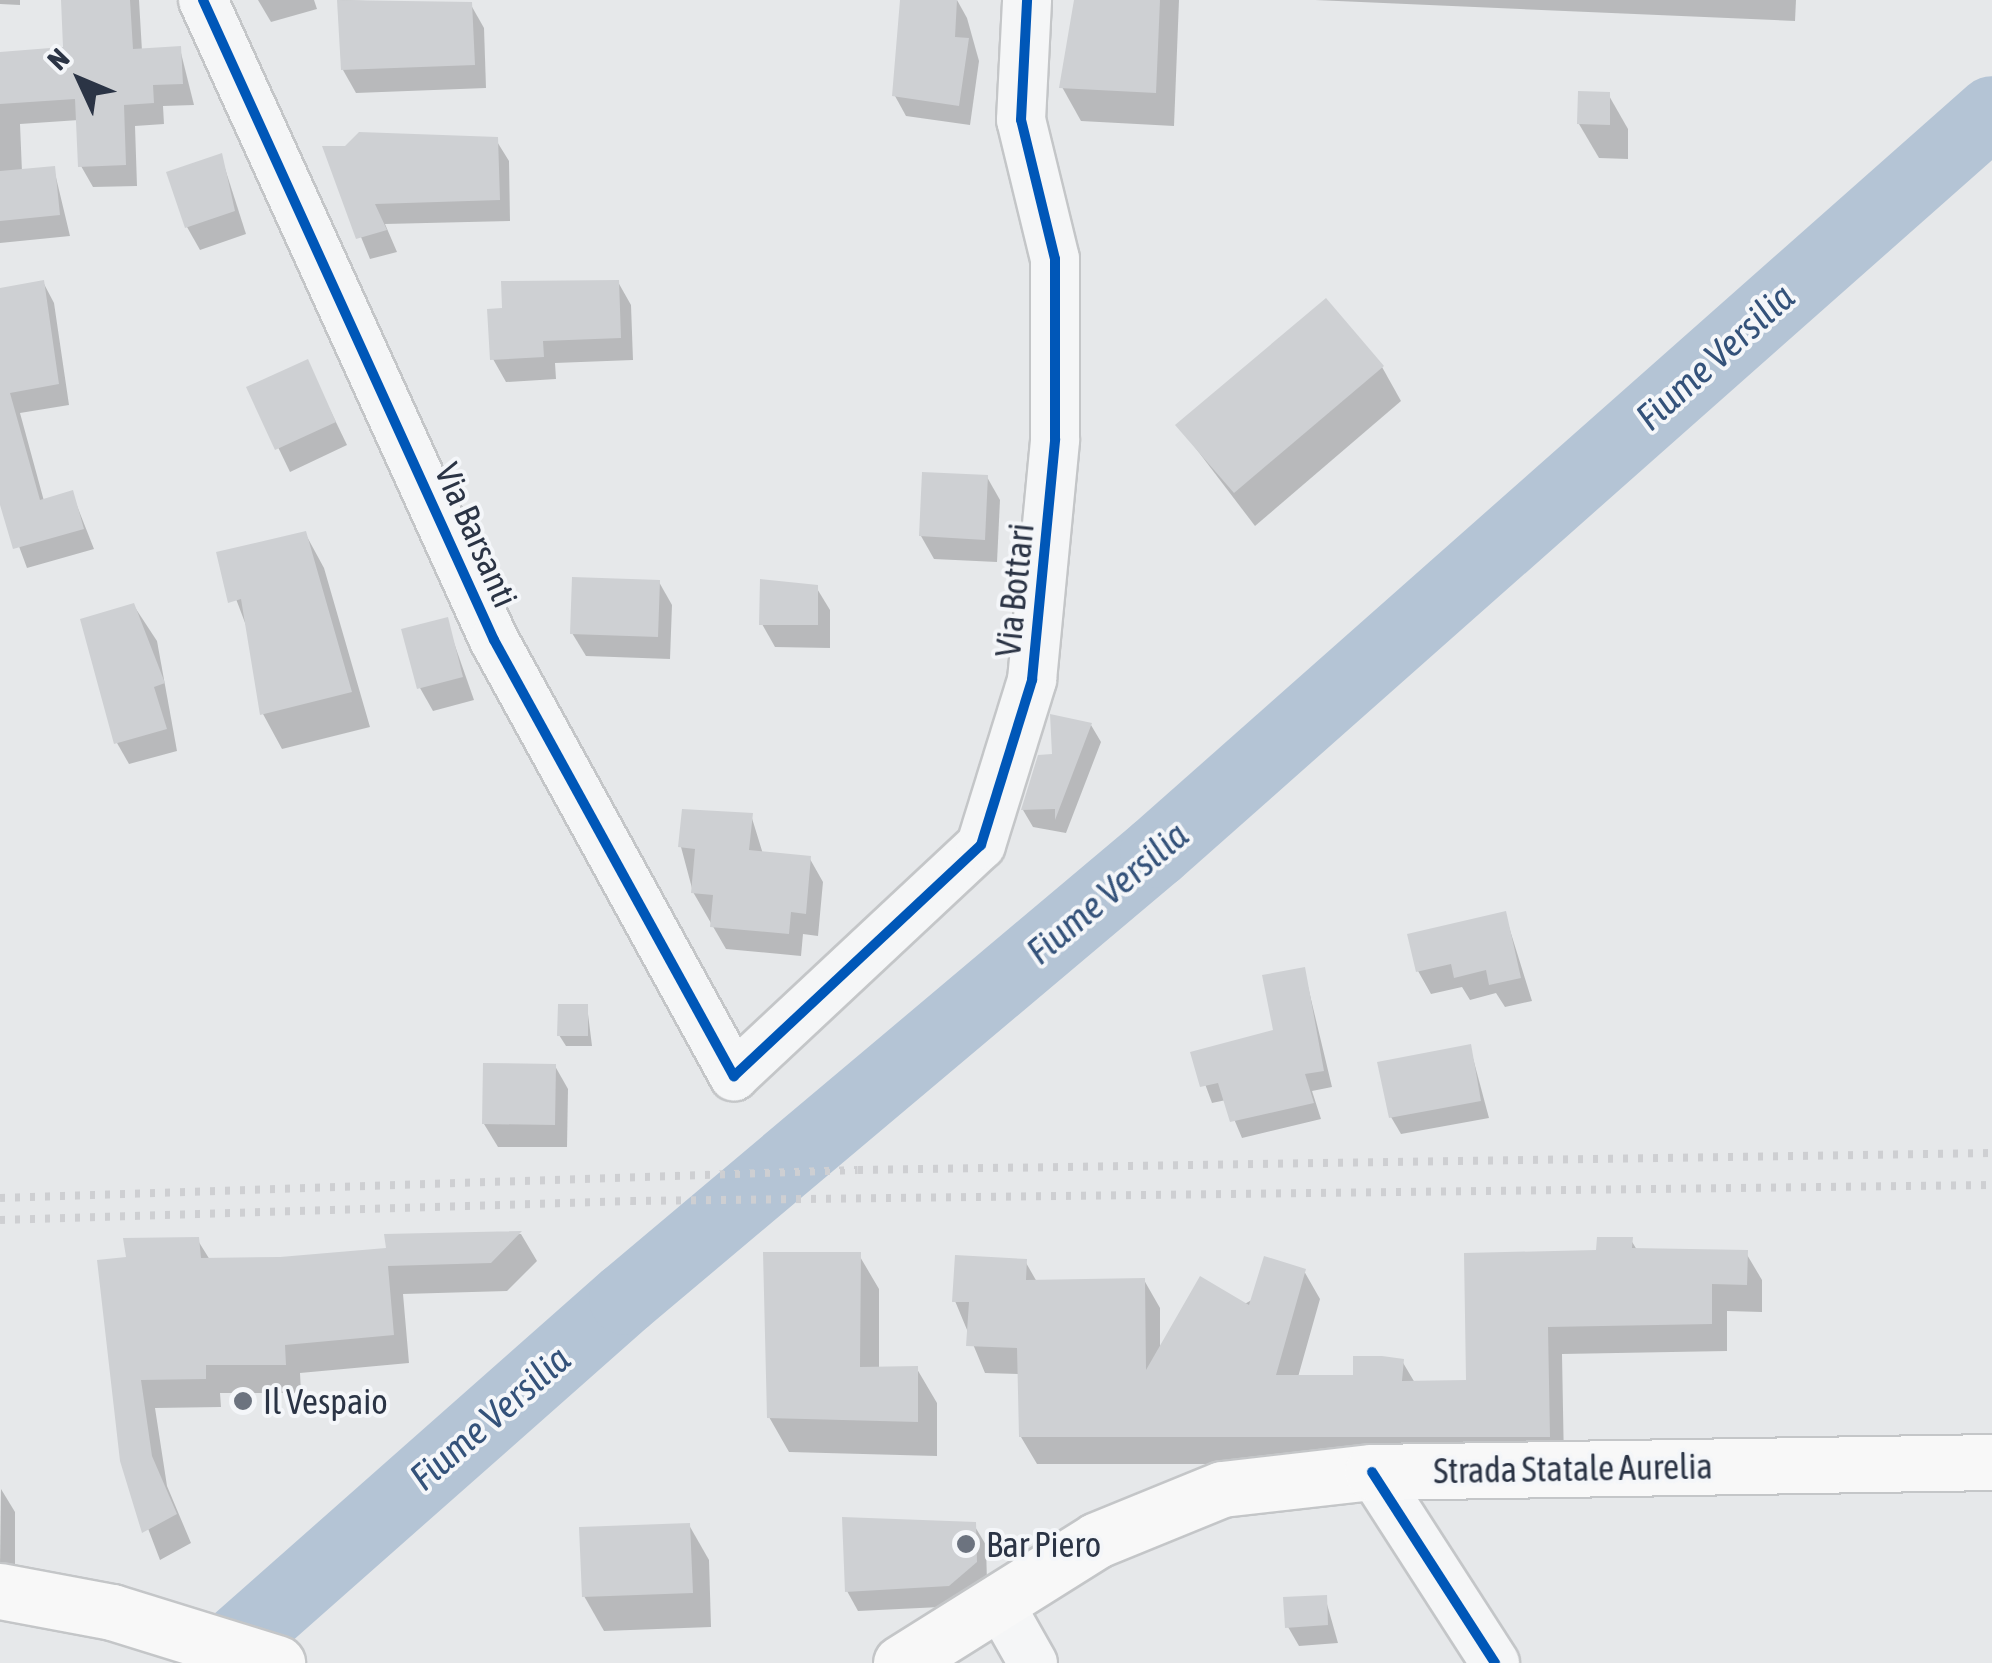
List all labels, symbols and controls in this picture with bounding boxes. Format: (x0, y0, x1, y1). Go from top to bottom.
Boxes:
north arrow (30, 30, 130, 130)
text: N (41, 42, 76, 76)
water label: Fiume Versilia (1627, 274, 1803, 440)
street label: Via Barsanti (427, 456, 527, 614)
street label: Via Bottari (986, 521, 1042, 659)
water label: Fiume Versilia (1017, 812, 1197, 974)
water label: Fiume Versilia (401, 1336, 579, 1500)
place label: Il Vespaio (263, 1380, 388, 1422)
marker: Il Vespaio (232, 1390, 254, 1412)
street label: Strada Statale Aurelia (1433, 1445, 1713, 1491)
place label: Bar Piero (986, 1523, 1101, 1565)
marker: Bar Piero (955, 1533, 977, 1555)

